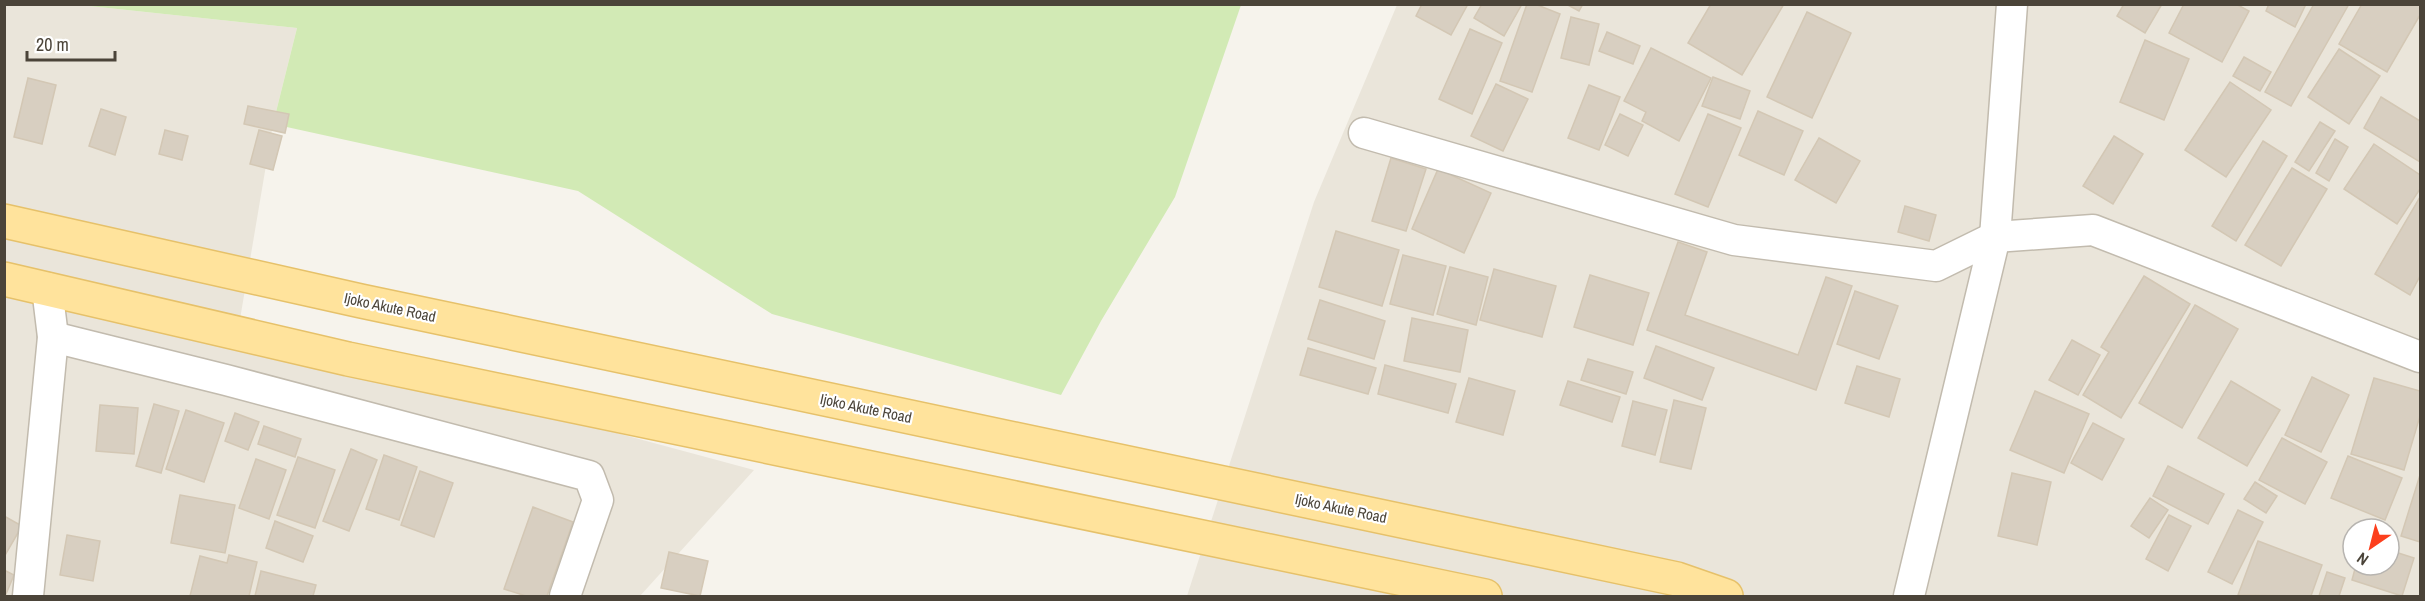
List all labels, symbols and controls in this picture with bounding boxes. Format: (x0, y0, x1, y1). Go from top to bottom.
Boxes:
scale bar (27, 24, 116, 62)
text: 20 m (36, 32, 69, 57)
street label: Ijoko Akute Road (342, 287, 438, 327)
street label: Ijoko Akute Road (818, 388, 914, 428)
street label: Ijoko Akute Road (1293, 488, 1389, 528)
north arrow (2341, 517, 2401, 577)
text: N (2352, 548, 2373, 571)

